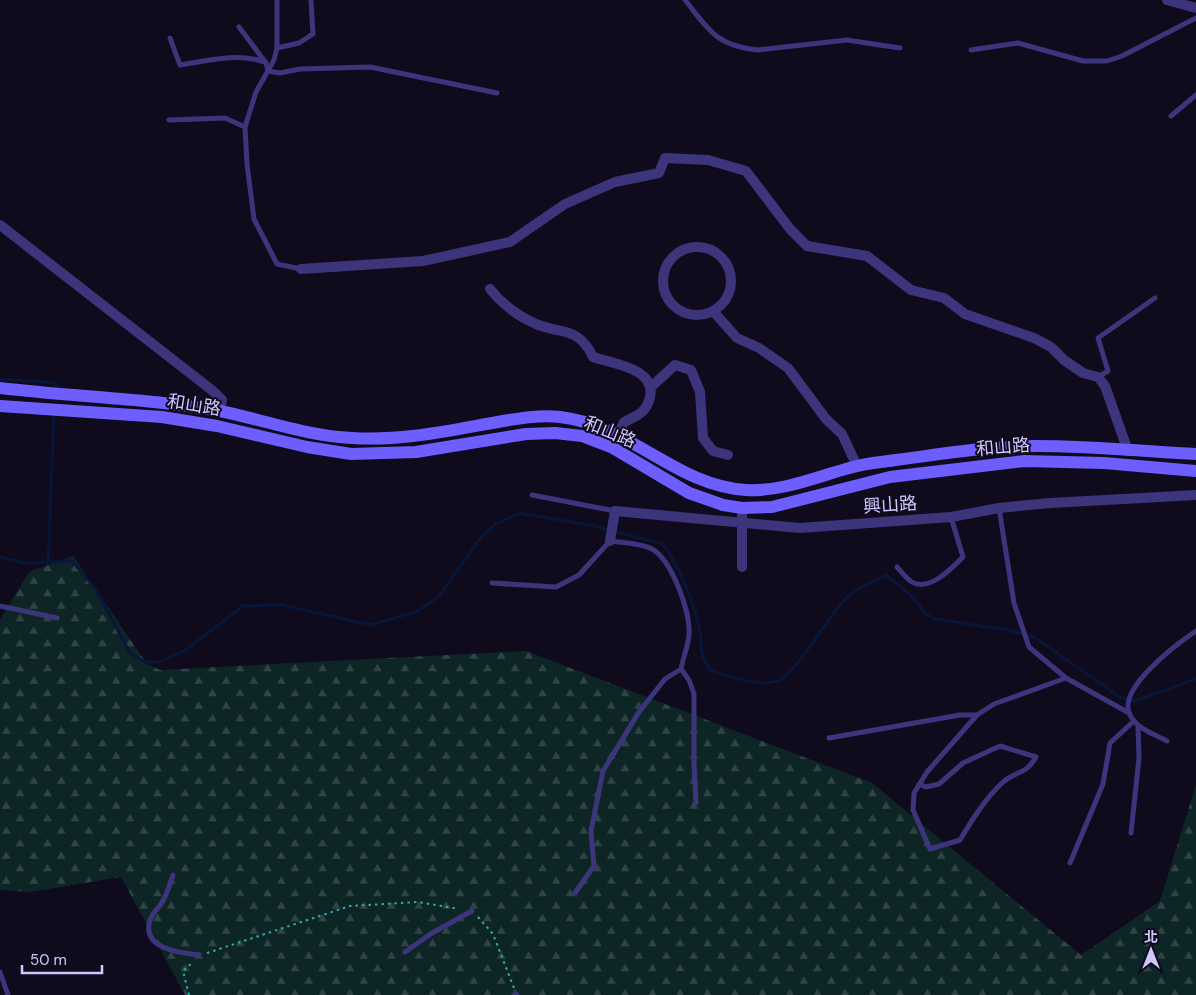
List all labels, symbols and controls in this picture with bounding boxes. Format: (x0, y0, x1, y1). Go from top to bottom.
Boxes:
street label: 和山路 (165, 389, 223, 421)
street label: 和山路 (580, 411, 640, 453)
street label: 和山路 (975, 433, 1031, 461)
street label: 興山路 (862, 491, 918, 519)
north arrow (1126, 925, 1176, 975)
text: 北 (1144, 928, 1158, 946)
scale bar (22, 942, 102, 974)
text: 50 m (30, 950, 67, 970)

